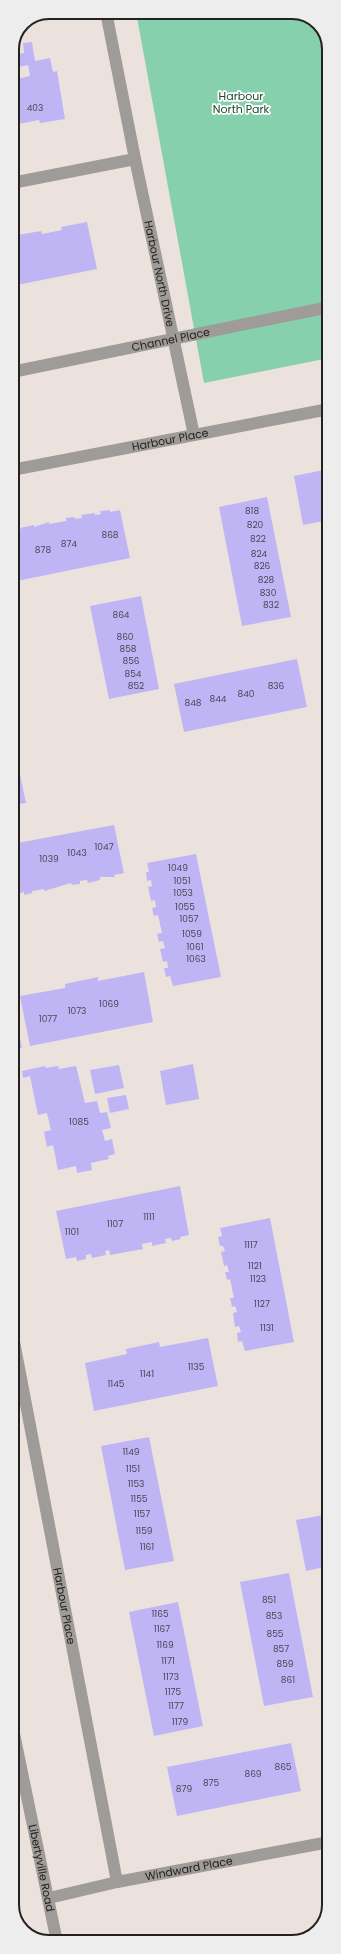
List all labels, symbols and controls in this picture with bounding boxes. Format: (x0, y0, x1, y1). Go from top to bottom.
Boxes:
park label: Harbour North Park (213, 88, 270, 117)
house number: 403 (27, 102, 43, 114)
street label: Harbour North Drive (140, 219, 179, 328)
street label: Channel Place (130, 324, 211, 355)
street label: Harbour Place (130, 424, 210, 455)
house number: 818 (245, 505, 259, 517)
house number: 820 (247, 519, 264, 531)
house number: 868 (101, 529, 119, 541)
house number: 822 (250, 533, 266, 545)
house number: 874 (61, 538, 77, 550)
house number: 878 (35, 544, 51, 556)
house number: 824 (251, 548, 268, 560)
house number: 826 (254, 560, 271, 572)
house number: 828 (258, 574, 275, 586)
house number: 830 (260, 587, 277, 599)
house number: 832 (263, 599, 279, 611)
house number: 864 (112, 609, 130, 621)
house number: 860 (116, 631, 134, 643)
house number: 858 (119, 643, 137, 655)
house number: 856 (122, 655, 140, 667)
house number: 854 (125, 668, 142, 680)
house number: 852 (128, 680, 144, 692)
house number: 836 (268, 680, 285, 692)
house number: 840 (238, 688, 255, 700)
house number: 844 (209, 693, 227, 705)
house number: 848 (184, 697, 202, 709)
house number: 1047 (94, 841, 114, 853)
house number: 1043 (67, 847, 87, 859)
house number: 1039 (39, 853, 59, 865)
house number: 1049 (168, 862, 188, 874)
house number: 1051 (173, 875, 191, 887)
house number: 1053 (173, 887, 193, 899)
house number: 1055 (175, 901, 195, 913)
house number: 1057 (179, 913, 199, 925)
house number: 1059 (182, 928, 202, 940)
house number: 1061 (186, 941, 204, 953)
house number: 1063 (186, 953, 206, 965)
house number: 1069 (99, 998, 119, 1010)
house number: 1073 (68, 1005, 86, 1017)
house number: 1077 (39, 1013, 57, 1025)
house number: 1085 (69, 1116, 89, 1128)
house number: 1111 (143, 1211, 155, 1223)
house number: 1107 (107, 1218, 123, 1230)
house number: 1101 (65, 1226, 79, 1238)
house number: 1117 (244, 1239, 258, 1251)
house number: 1121 (248, 1260, 262, 1272)
house number: 1123 (250, 1273, 266, 1285)
house number: 1127 (254, 1298, 270, 1310)
house number: 1131 (260, 1322, 274, 1334)
house number: 1135 (188, 1361, 205, 1373)
house number: 1141 (140, 1368, 154, 1380)
house number: 1145 (107, 1378, 125, 1390)
house number: 1149 (122, 1446, 140, 1458)
house number: 1151 (126, 1463, 140, 1475)
house number: 1153 (128, 1478, 144, 1490)
house number: 1155 (130, 1493, 148, 1505)
house number: 1157 (134, 1508, 150, 1520)
house number: 1159 (135, 1525, 153, 1537)
house number: 1161 (140, 1541, 154, 1553)
street label: Harbour Place (49, 1566, 80, 1646)
house number: 851 (262, 1594, 276, 1606)
house number: 1165 (151, 1608, 169, 1620)
house number: 853 (266, 1610, 282, 1622)
house number: 1167 (154, 1623, 170, 1635)
house number: 855 (267, 1628, 284, 1640)
house number: 1169 (156, 1639, 174, 1651)
house number: 857 (273, 1643, 289, 1655)
house number: 1171 (161, 1655, 175, 1667)
house number: 859 (276, 1658, 294, 1670)
house number: 1173 (163, 1671, 179, 1683)
house number: 861 (281, 1674, 295, 1686)
house number: 1175 (165, 1686, 182, 1698)
house number: 1177 (168, 1700, 184, 1712)
house number: 1179 (172, 1716, 188, 1728)
house number: 865 (274, 1761, 292, 1773)
house number: 869 (244, 1768, 262, 1780)
house number: 875 (203, 1777, 219, 1789)
house number: 879 (176, 1783, 192, 1795)
street label: Libertyville Road (25, 1823, 59, 1913)
street label: Windward Place (144, 1852, 234, 1885)

